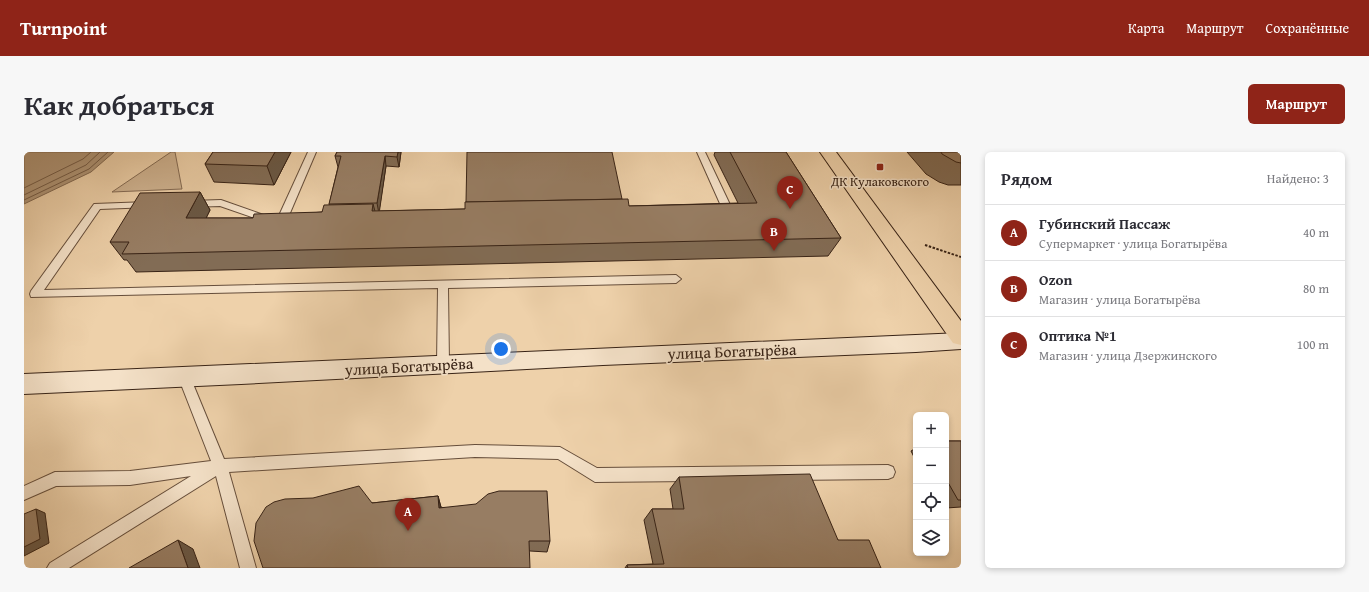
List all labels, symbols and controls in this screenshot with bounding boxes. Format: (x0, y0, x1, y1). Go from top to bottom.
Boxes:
text: Turnpoint (20, 14, 107, 42)
text: Карта (1128, 18, 1164, 38)
text: Маршрут (1186, 18, 1244, 38)
text: Сохранённые (1266, 18, 1349, 38)
text: Как добраться (24, 84, 214, 125)
button: Маршрут (1248, 84, 1345, 124)
marker: ДК Кулаковского (875, 162, 885, 172)
text: Рядом (1001, 166, 1052, 191)
text: Найдено: 3 (1267, 169, 1329, 188)
place label: ДК Кулаковского (830, 172, 929, 191)
pin: C (777, 176, 803, 209)
text: Губинский Пассаж (1039, 213, 1170, 234)
pin: B (761, 218, 787, 251)
text: A (1010, 223, 1018, 242)
text: 40 m (1303, 223, 1329, 242)
text: Супермаркет · улица Богатырёва (1039, 234, 1227, 253)
text: Ozon (1039, 269, 1072, 290)
text: B (1010, 279, 1018, 298)
text: 80 m (1303, 279, 1329, 298)
text: Магазин · улица Богатырёва (1039, 290, 1201, 309)
text: Оптика №1 (1039, 325, 1117, 346)
text: C (1010, 335, 1018, 354)
text: 100 m (1297, 335, 1329, 354)
street label: улица Богатырёва (666, 337, 797, 365)
your location (491, 339, 511, 359)
text: Магазин · улица Дзержинского (1039, 346, 1217, 365)
street label: улица Богатырёва (343, 351, 474, 381)
map controls (913, 412, 949, 556)
button: + (913, 412, 949, 448)
button: − (913, 448, 949, 484)
button: locate (913, 484, 949, 520)
pin: A (395, 498, 421, 531)
button: layers (913, 520, 949, 556)

